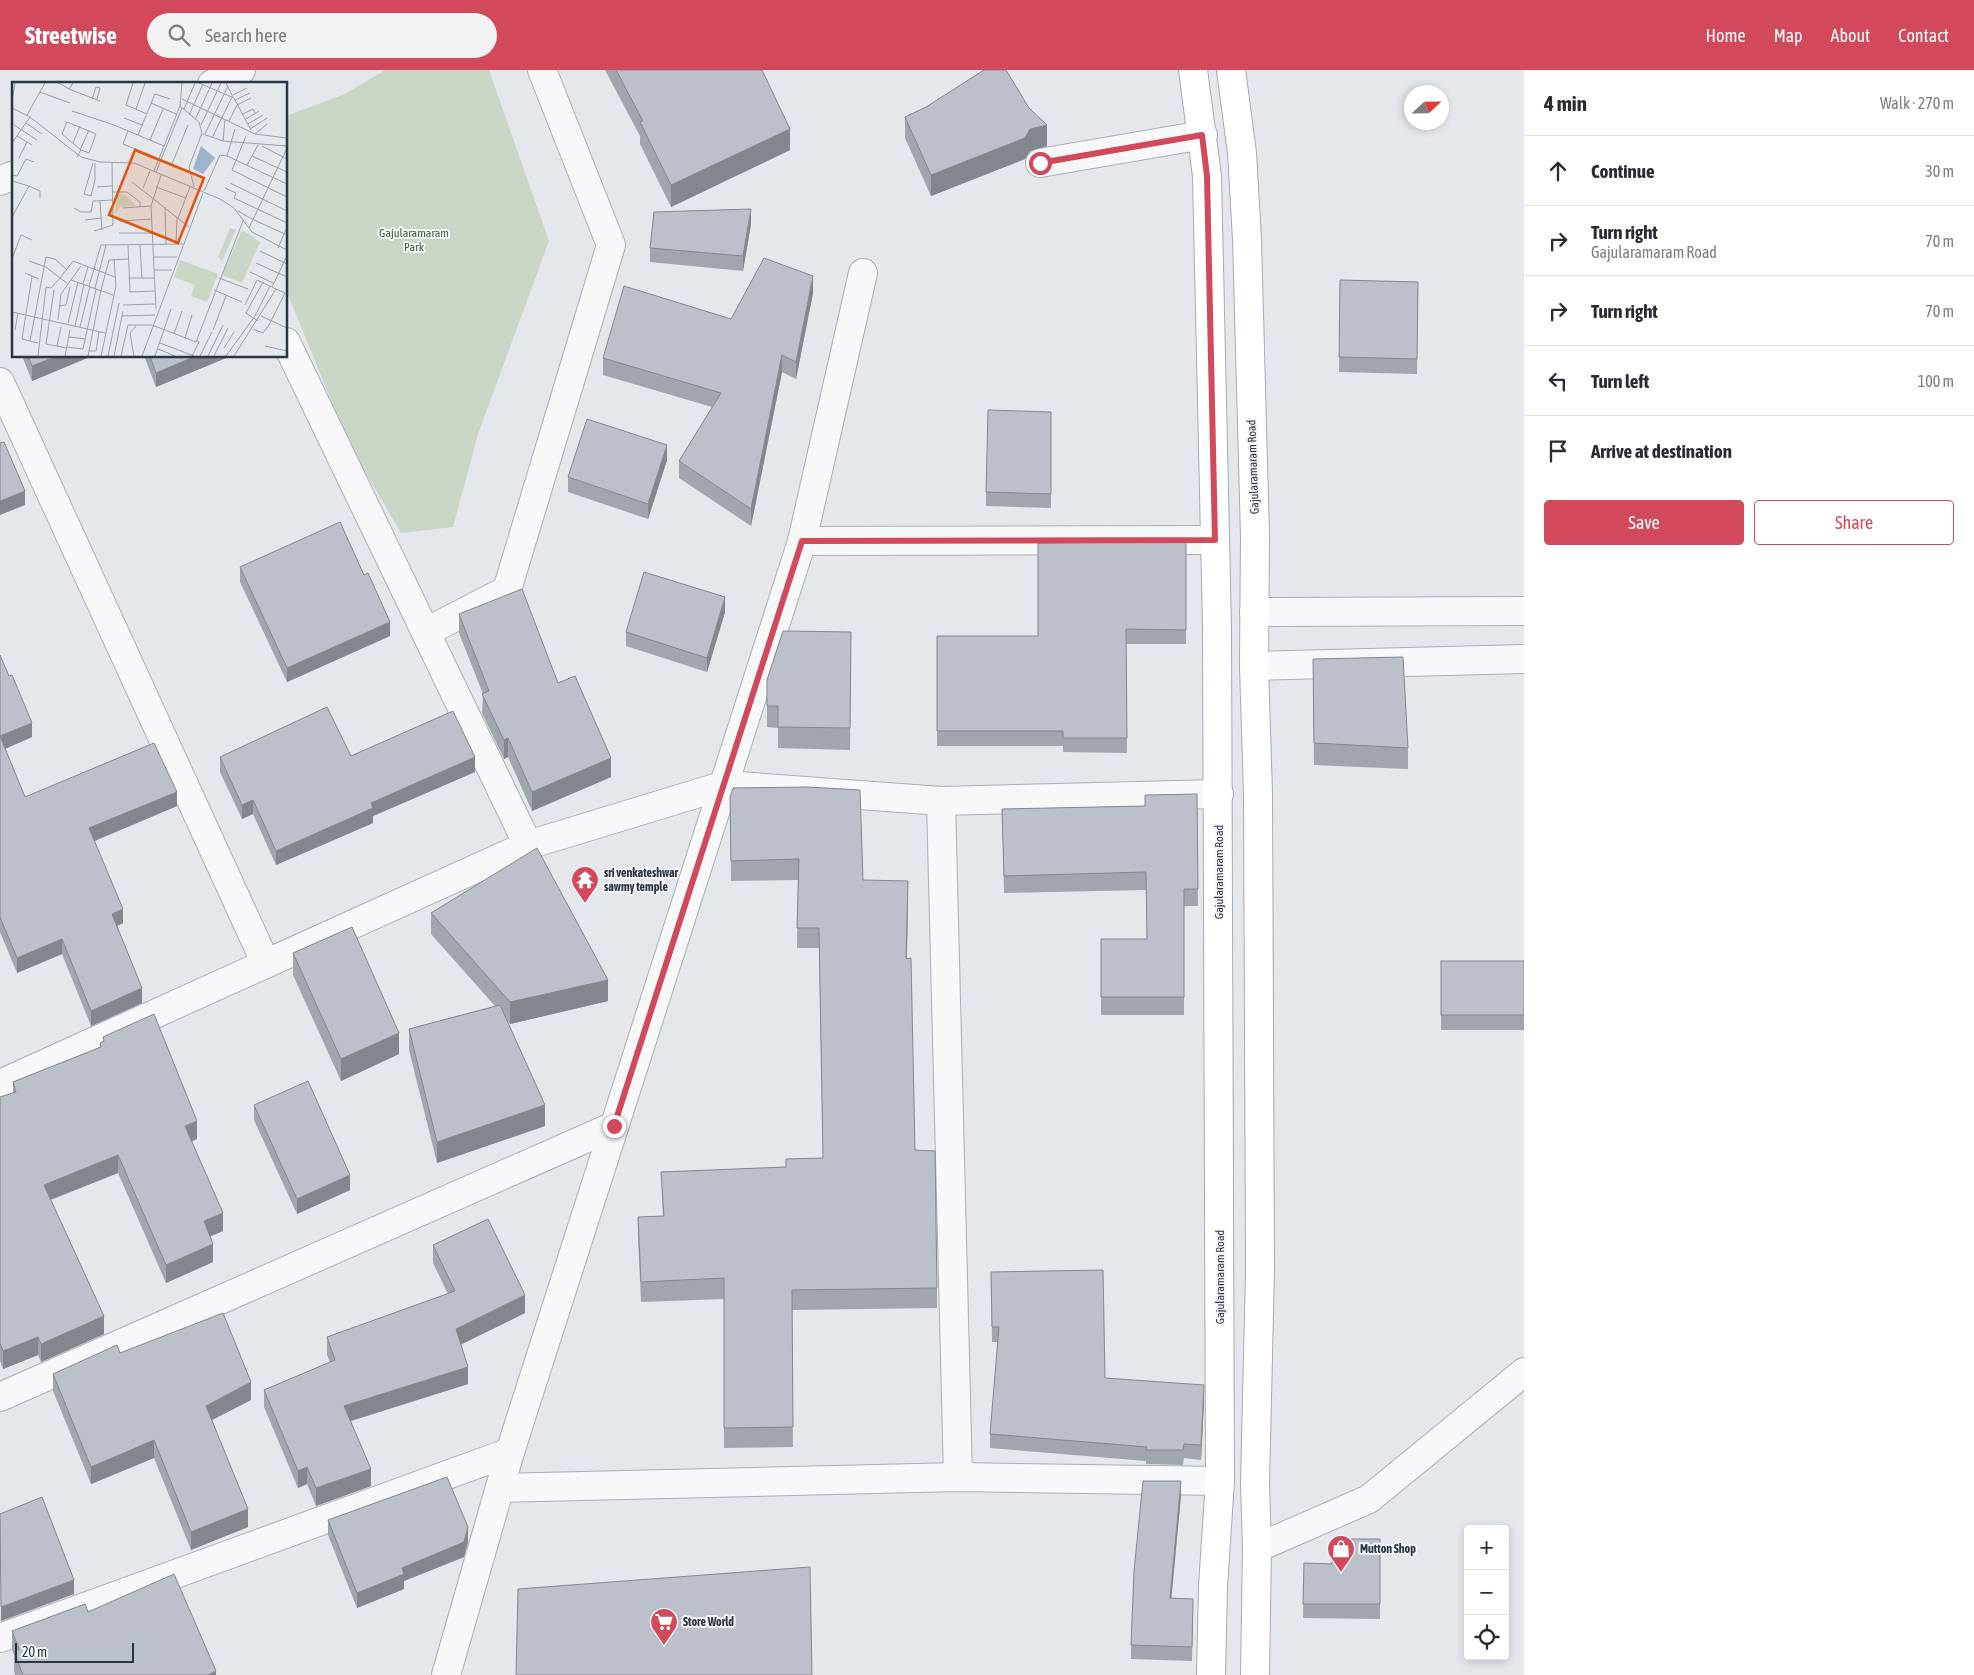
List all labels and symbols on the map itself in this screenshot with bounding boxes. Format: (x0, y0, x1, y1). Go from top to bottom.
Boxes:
inset map (12, 82, 288, 358)
north arrow (1404, 85, 1449, 130)
route start (1029, 152, 1052, 175)
park label: Gajularamaram Park (379, 226, 449, 254)
street label: Gajularamaram Road (1244, 420, 1262, 514)
street label: Gajularamaram Road (1212, 825, 1226, 919)
temple icon: sri venkateshwar sawmy temple (570, 865, 600, 904)
place label: sri venkateshwar sawmy temple (604, 866, 679, 894)
route end (603, 1115, 626, 1138)
street label: Gajularamaram Road (1213, 1230, 1227, 1324)
shop icon: Mutton Shop (1326, 1534, 1356, 1573)
place label: Mutton Shop (1360, 1542, 1416, 1556)
supermarket icon: Store World (649, 1607, 679, 1646)
place label: Store World (683, 1615, 734, 1629)
scale bar (15, 1640, 134, 1663)

